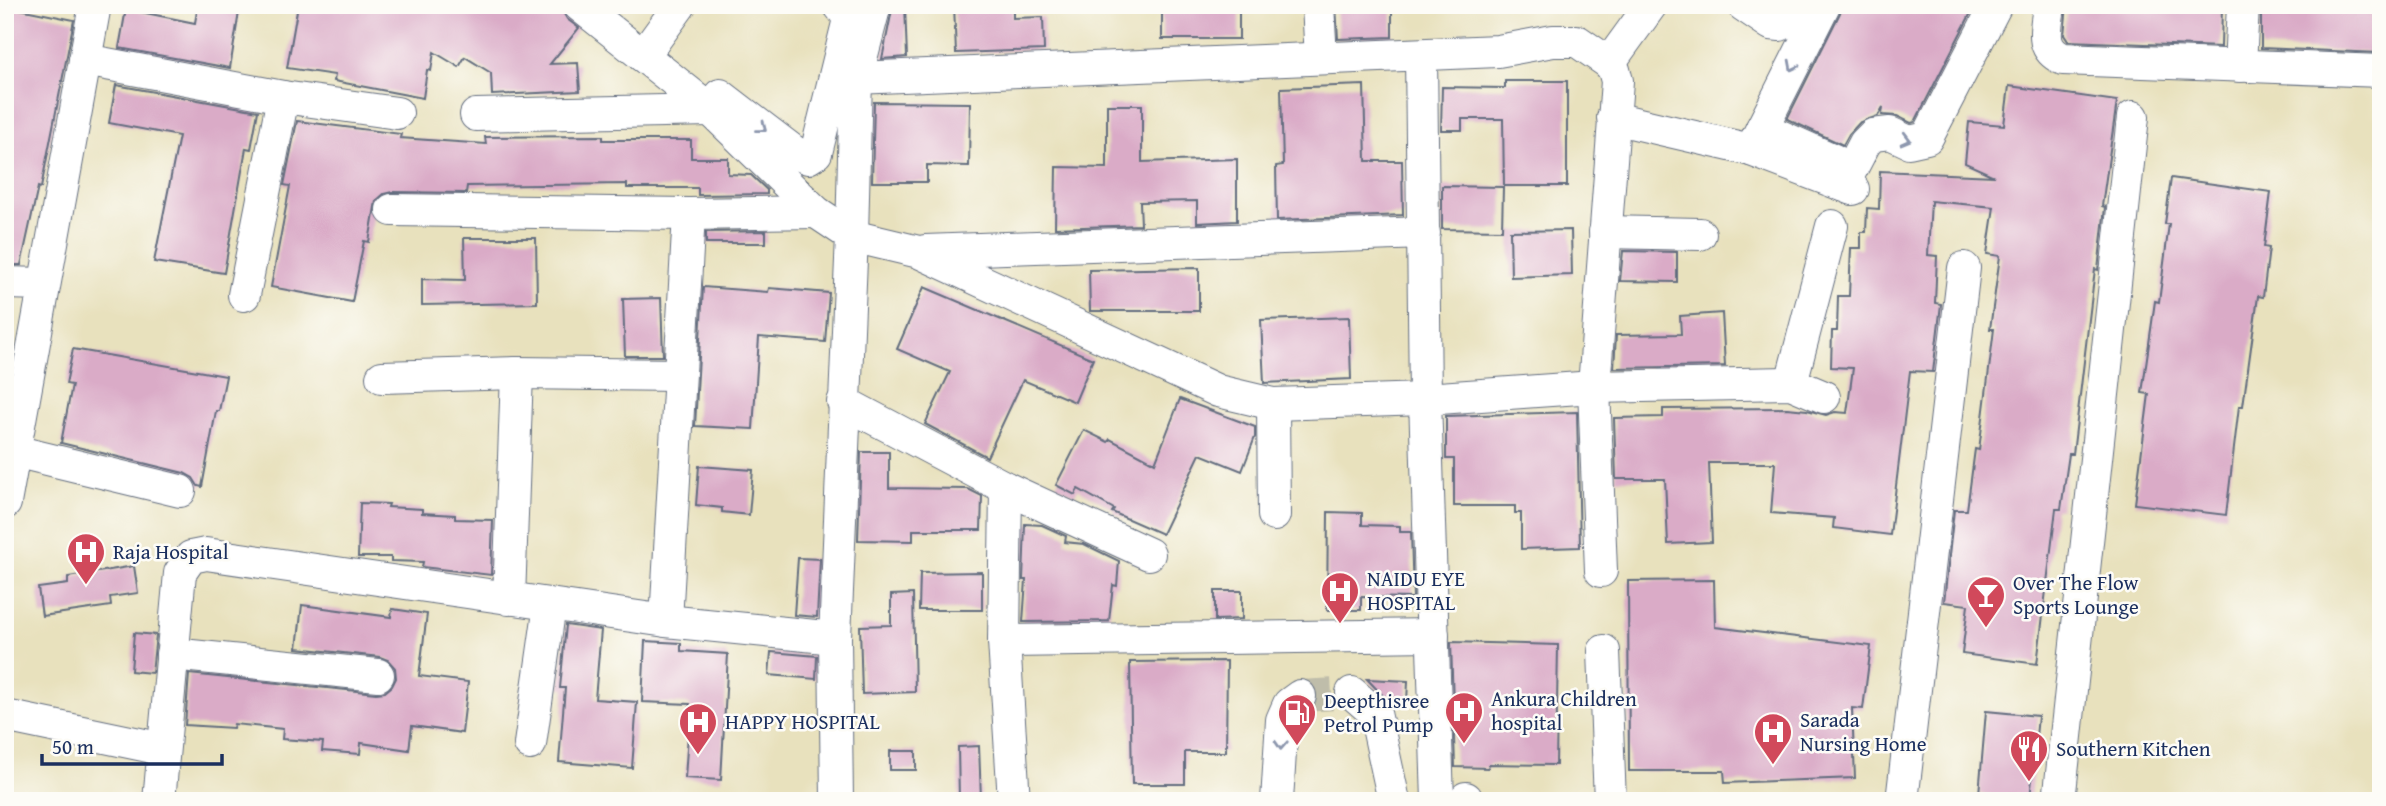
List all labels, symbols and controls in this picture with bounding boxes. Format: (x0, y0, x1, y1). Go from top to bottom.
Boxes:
one-way arrow (1788, 59, 1802, 71)
one-way arrow (755, 119, 767, 132)
one-way arrow (1899, 131, 1911, 145)
hospital icon: Raja Hospital (65, 531, 107, 586)
place label: Raja Hospital (113, 536, 229, 567)
place label: NAIDU EYE HOSPITAL (1367, 563, 1465, 618)
place label: Over The Flow Sports Lounge (2013, 567, 2139, 622)
hospital icon: NAIDU EYE HOSPITAL (1319, 570, 1361, 625)
bar icon: Over The Flow Sports Lounge (1965, 574, 2007, 629)
place label: Ankura Children hospital (1491, 683, 1637, 738)
place label: Deepthisree Petrol Pump (1324, 685, 1433, 740)
hospital icon: Ankura Children hospital (1443, 690, 1485, 745)
fuel station icon: Deepthisree Petrol Pump (1276, 692, 1318, 747)
hospital icon: HAPPY HOSPITAL (677, 701, 719, 756)
place label: Sarada Nursing Home (1800, 704, 1927, 759)
place label: HAPPY HOSPITAL (725, 706, 880, 737)
hospital icon: Sarada Nursing Home (1752, 711, 1794, 766)
scale bar (42, 722, 222, 766)
restaurant icon: Southern Kitchen (2008, 728, 2050, 783)
text: 50 m (52, 731, 94, 762)
place label: Southern Kitchen (2056, 733, 2211, 764)
one-way arrow (1274, 740, 1289, 751)

